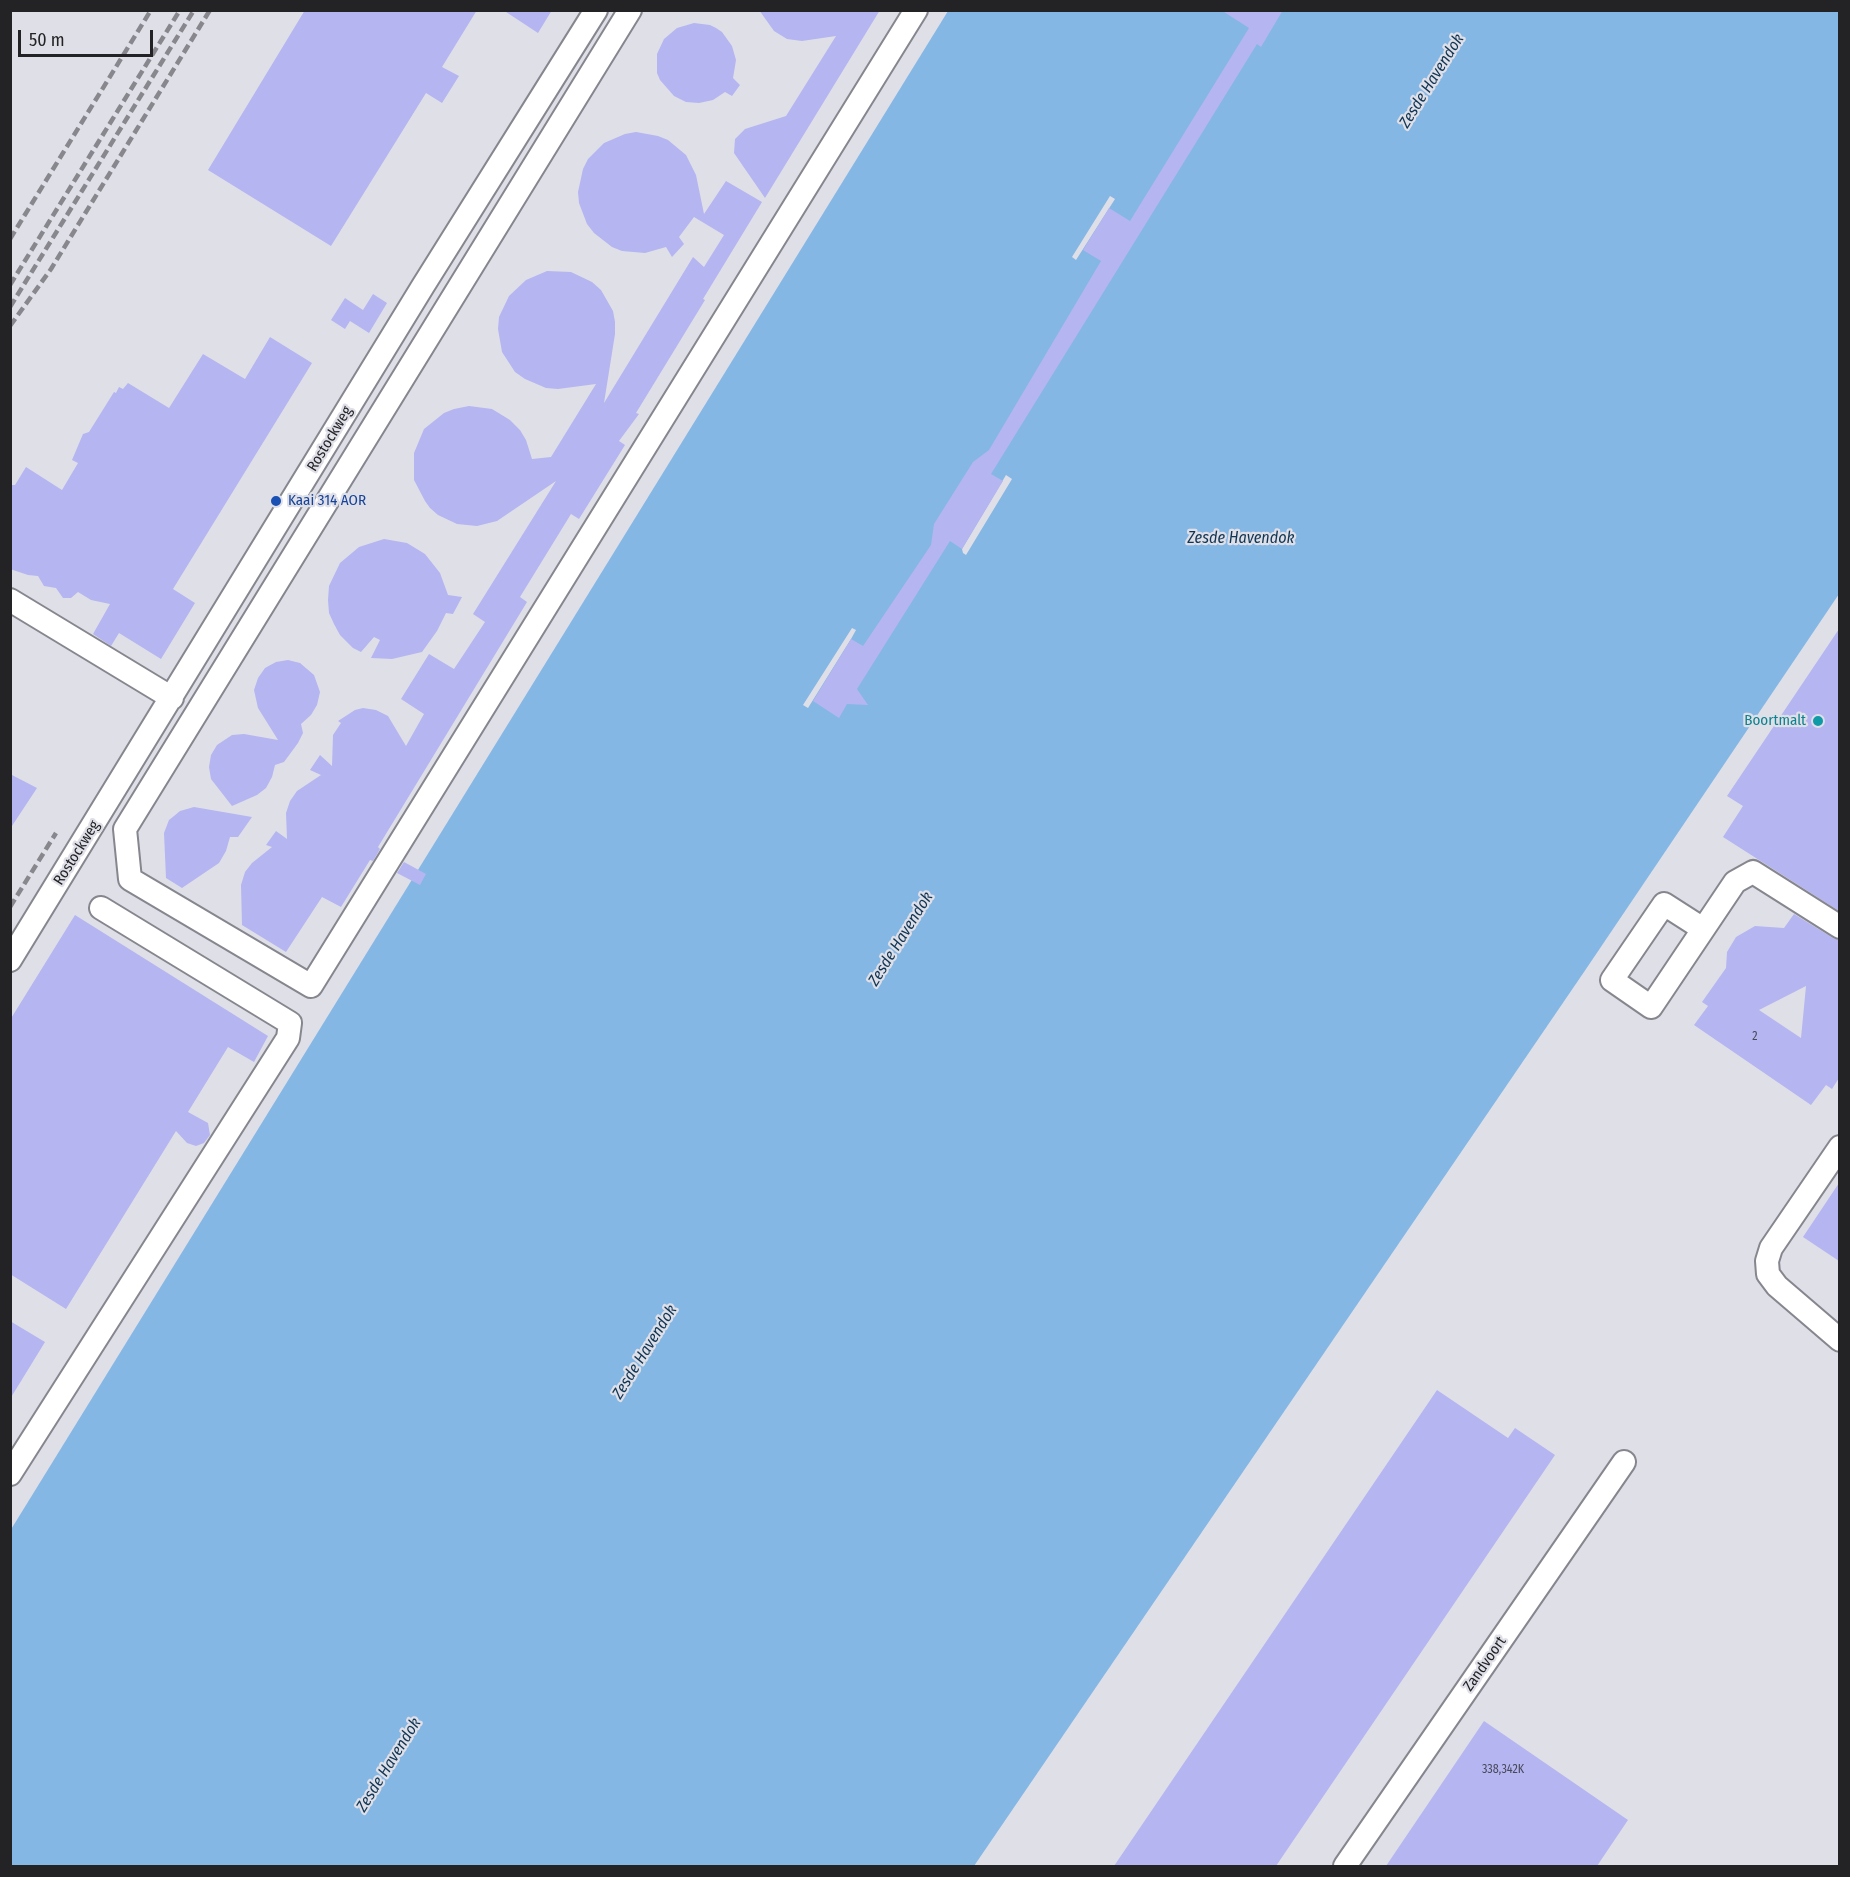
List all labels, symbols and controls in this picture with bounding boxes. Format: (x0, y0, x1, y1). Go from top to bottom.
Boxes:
scale bar (21, 18, 156, 56)
text: 50 m (29, 29, 65, 51)
water label: Zesde Havendok (1396, 31, 1468, 131)
street label: Rostockweg (304, 403, 356, 475)
place label: Kaai 314 AOR (288, 492, 366, 510)
marker: Kaai 314 AOR (269, 494, 283, 508)
water label: Zesde Havendok (1188, 529, 1294, 549)
place label: Boortmalt (1744, 712, 1806, 730)
marker: Boortmalt (1811, 714, 1825, 728)
street label: Rostockweg (50, 817, 104, 889)
water label: Zesde Havendok (865, 889, 937, 989)
house number: 2 (1752, 1030, 1758, 1044)
water label: Zesde Havendok (609, 1302, 681, 1402)
street label: Zandvoort (1460, 1633, 1510, 1695)
water label: Zesde Havendok (353, 1715, 425, 1815)
house number: 338,342K (1482, 1763, 1524, 1777)

